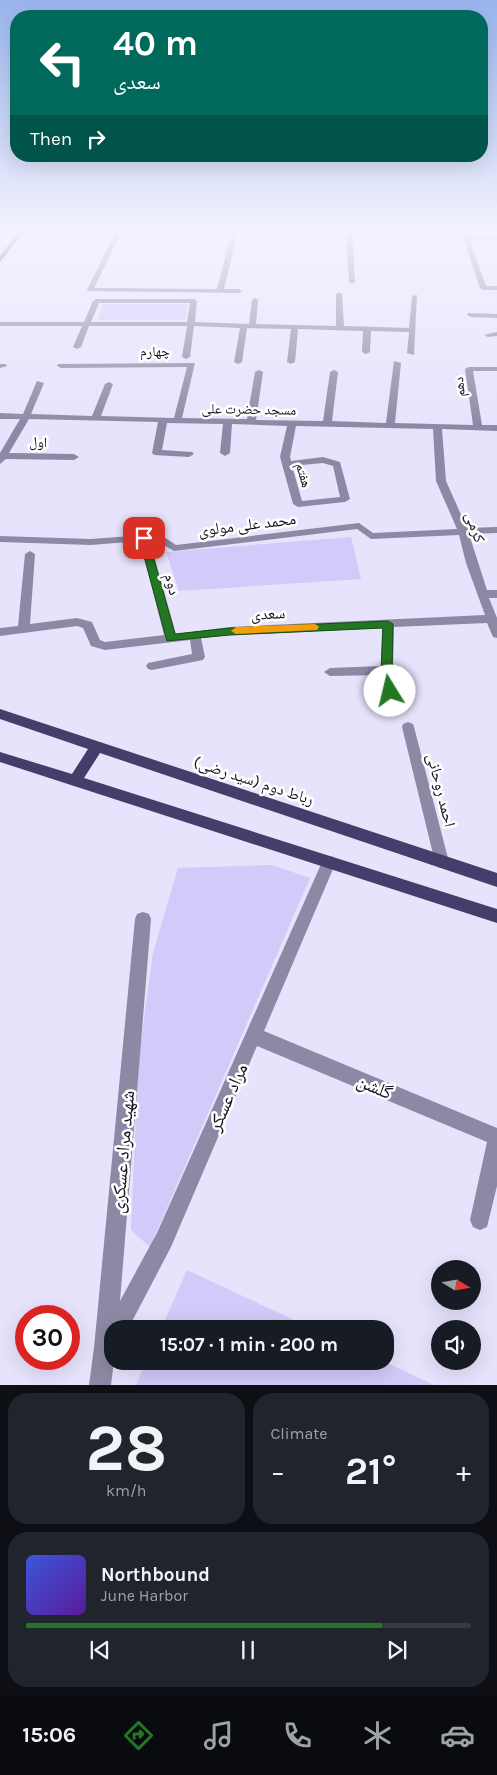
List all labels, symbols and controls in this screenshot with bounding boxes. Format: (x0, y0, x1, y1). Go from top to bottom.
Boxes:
text: 40 m (113, 23, 198, 64)
icon: left (30, 30, 95, 95)
text: سعدی (113, 69, 161, 95)
icon: right (82, 125, 110, 153)
text: Then (30, 128, 72, 150)
street label: چهارم (140, 343, 170, 361)
street label: دهم (450, 376, 470, 398)
street label: مسجد حضرت علی (202, 400, 296, 419)
street label: اول (29, 434, 47, 451)
street label: هفتم (291, 461, 315, 490)
street label: محمد علی مولوی (197, 509, 297, 541)
street label: کرمی (460, 509, 490, 546)
pin (123, 517, 165, 559)
icon: arrive (130, 524, 158, 552)
street label: دوم (160, 571, 185, 597)
street label: سعدی (250, 603, 286, 625)
position arrow (363, 664, 415, 716)
street label: احمد روحانی (422, 751, 460, 829)
street label: رباط دوم (سید رضی) (191, 752, 316, 810)
street label: مراد عسکر (203, 1060, 253, 1136)
street label: گلشن (354, 1070, 396, 1104)
street label: شهید مراد عسکری (107, 1090, 139, 1215)
north arrow (431, 1260, 481, 1310)
map controls (431, 1260, 481, 1370)
speed limit sign: 30 (15, 1305, 80, 1370)
button: sound (431, 1320, 481, 1370)
text: 15:07 · 1 min · 200 m (160, 1334, 338, 1356)
text: 28 (86, 1410, 167, 1486)
text: Climate (271, 1424, 328, 1443)
text: 21° (345, 1449, 396, 1494)
text: − (271, 1455, 285, 1488)
text: + (456, 1455, 471, 1488)
text: km/h (106, 1481, 147, 1500)
text: Northbound (101, 1564, 210, 1586)
text: June Harbor (101, 1586, 188, 1605)
icon: previous (86, 1636, 114, 1664)
icon: pause (234, 1636, 262, 1664)
icon: next (383, 1636, 411, 1664)
icon: directions (121, 1718, 156, 1753)
icon: music (201, 1718, 236, 1753)
icon: phone (280, 1718, 315, 1753)
icon: climate (360, 1718, 395, 1753)
icon: car (440, 1718, 475, 1753)
text: 15:06 (22, 1722, 76, 1748)

